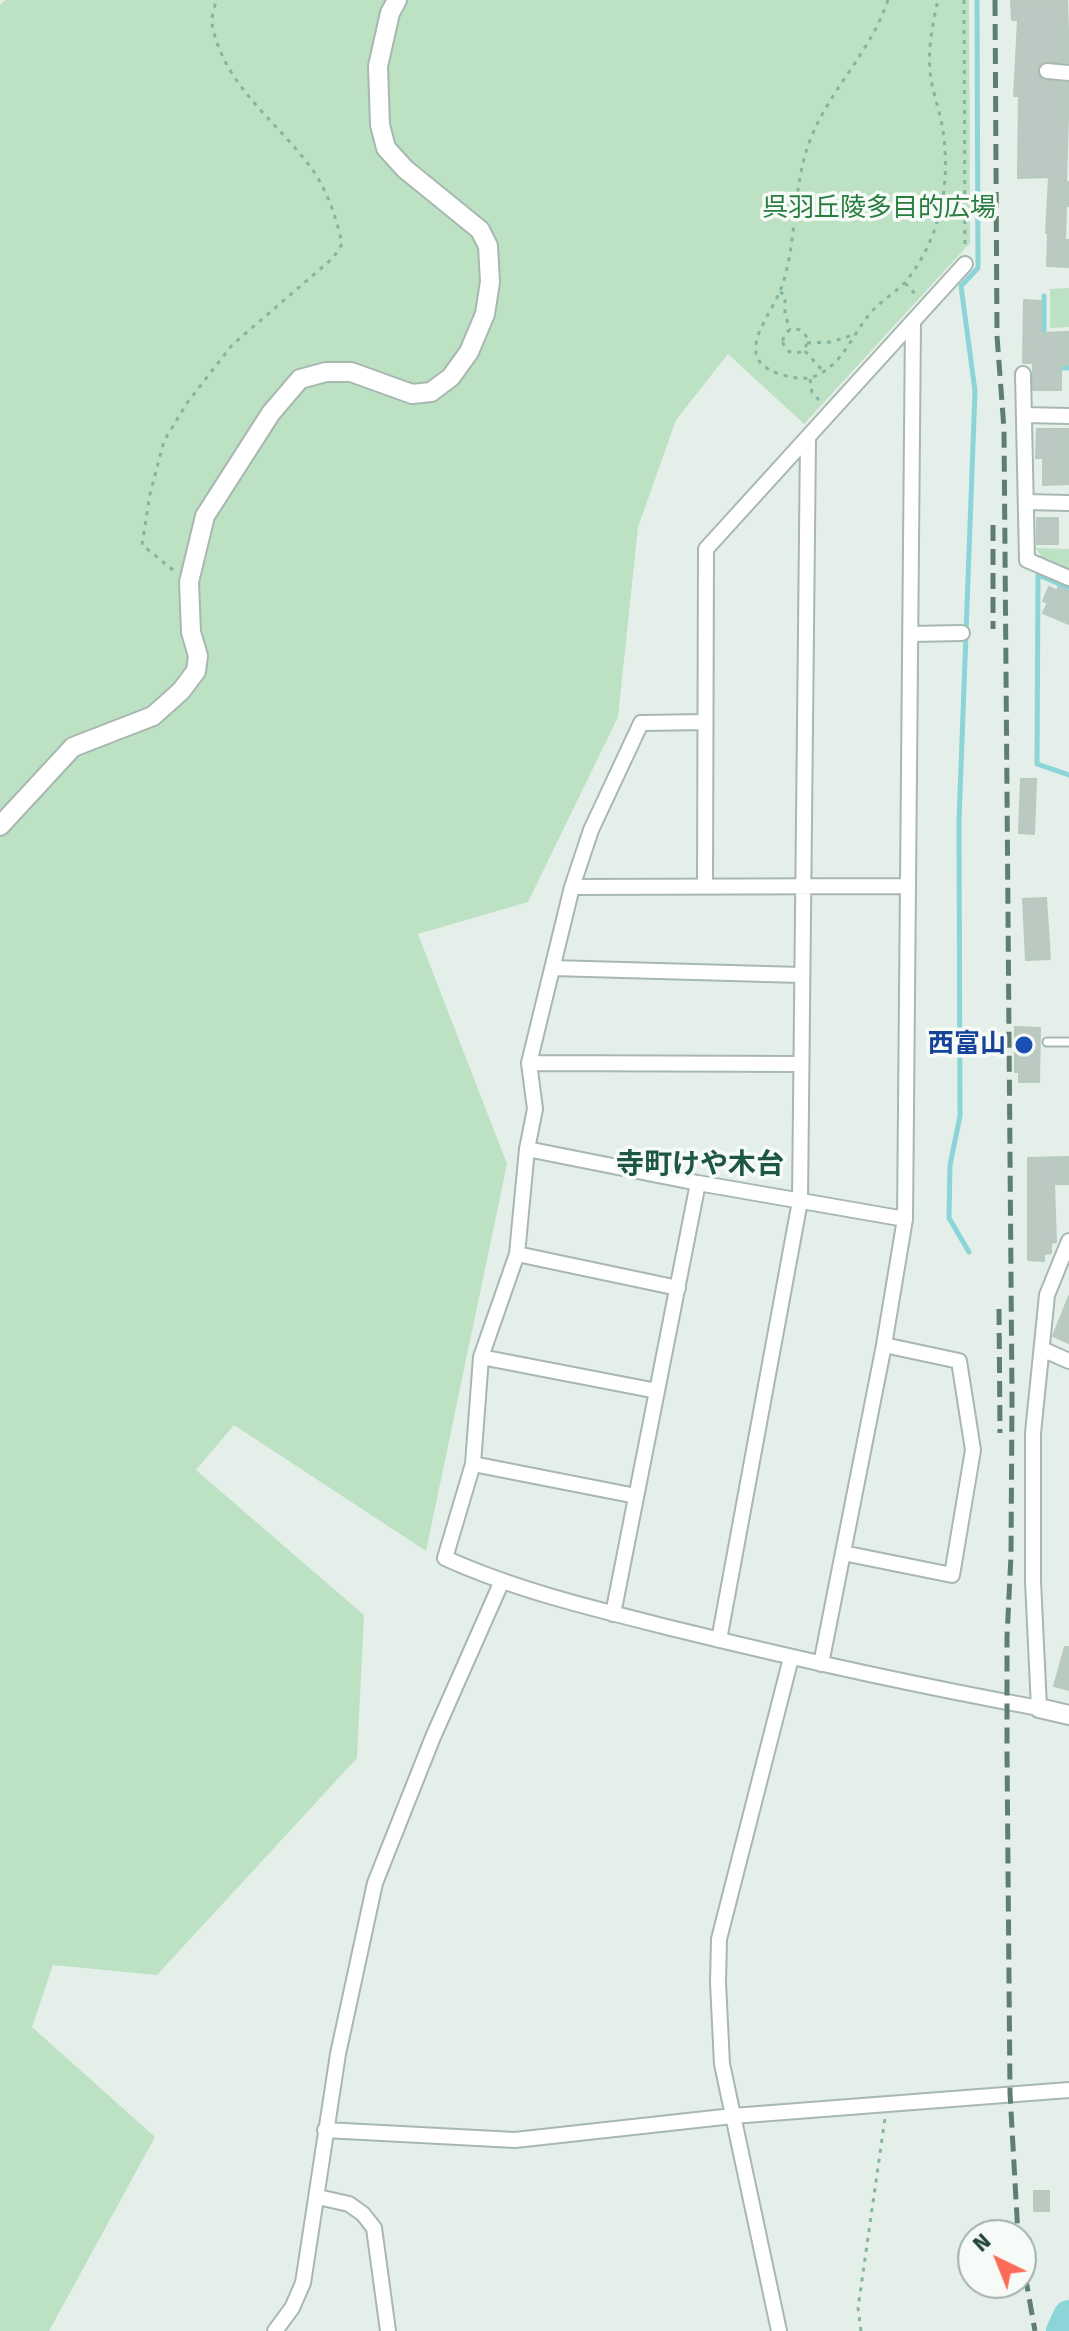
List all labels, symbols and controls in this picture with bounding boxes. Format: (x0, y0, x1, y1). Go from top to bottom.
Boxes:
park label: 呉羽丘陵多目的広場 (762, 193, 996, 225)
place label: 西富山 (928, 1029, 1006, 1061)
marker: 西富山 (1013, 1034, 1035, 1056)
district label: 寺町けや木台 (616, 1148, 784, 1182)
north arrow (957, 2219, 1037, 2299)
text: N (967, 2228, 996, 2257)

